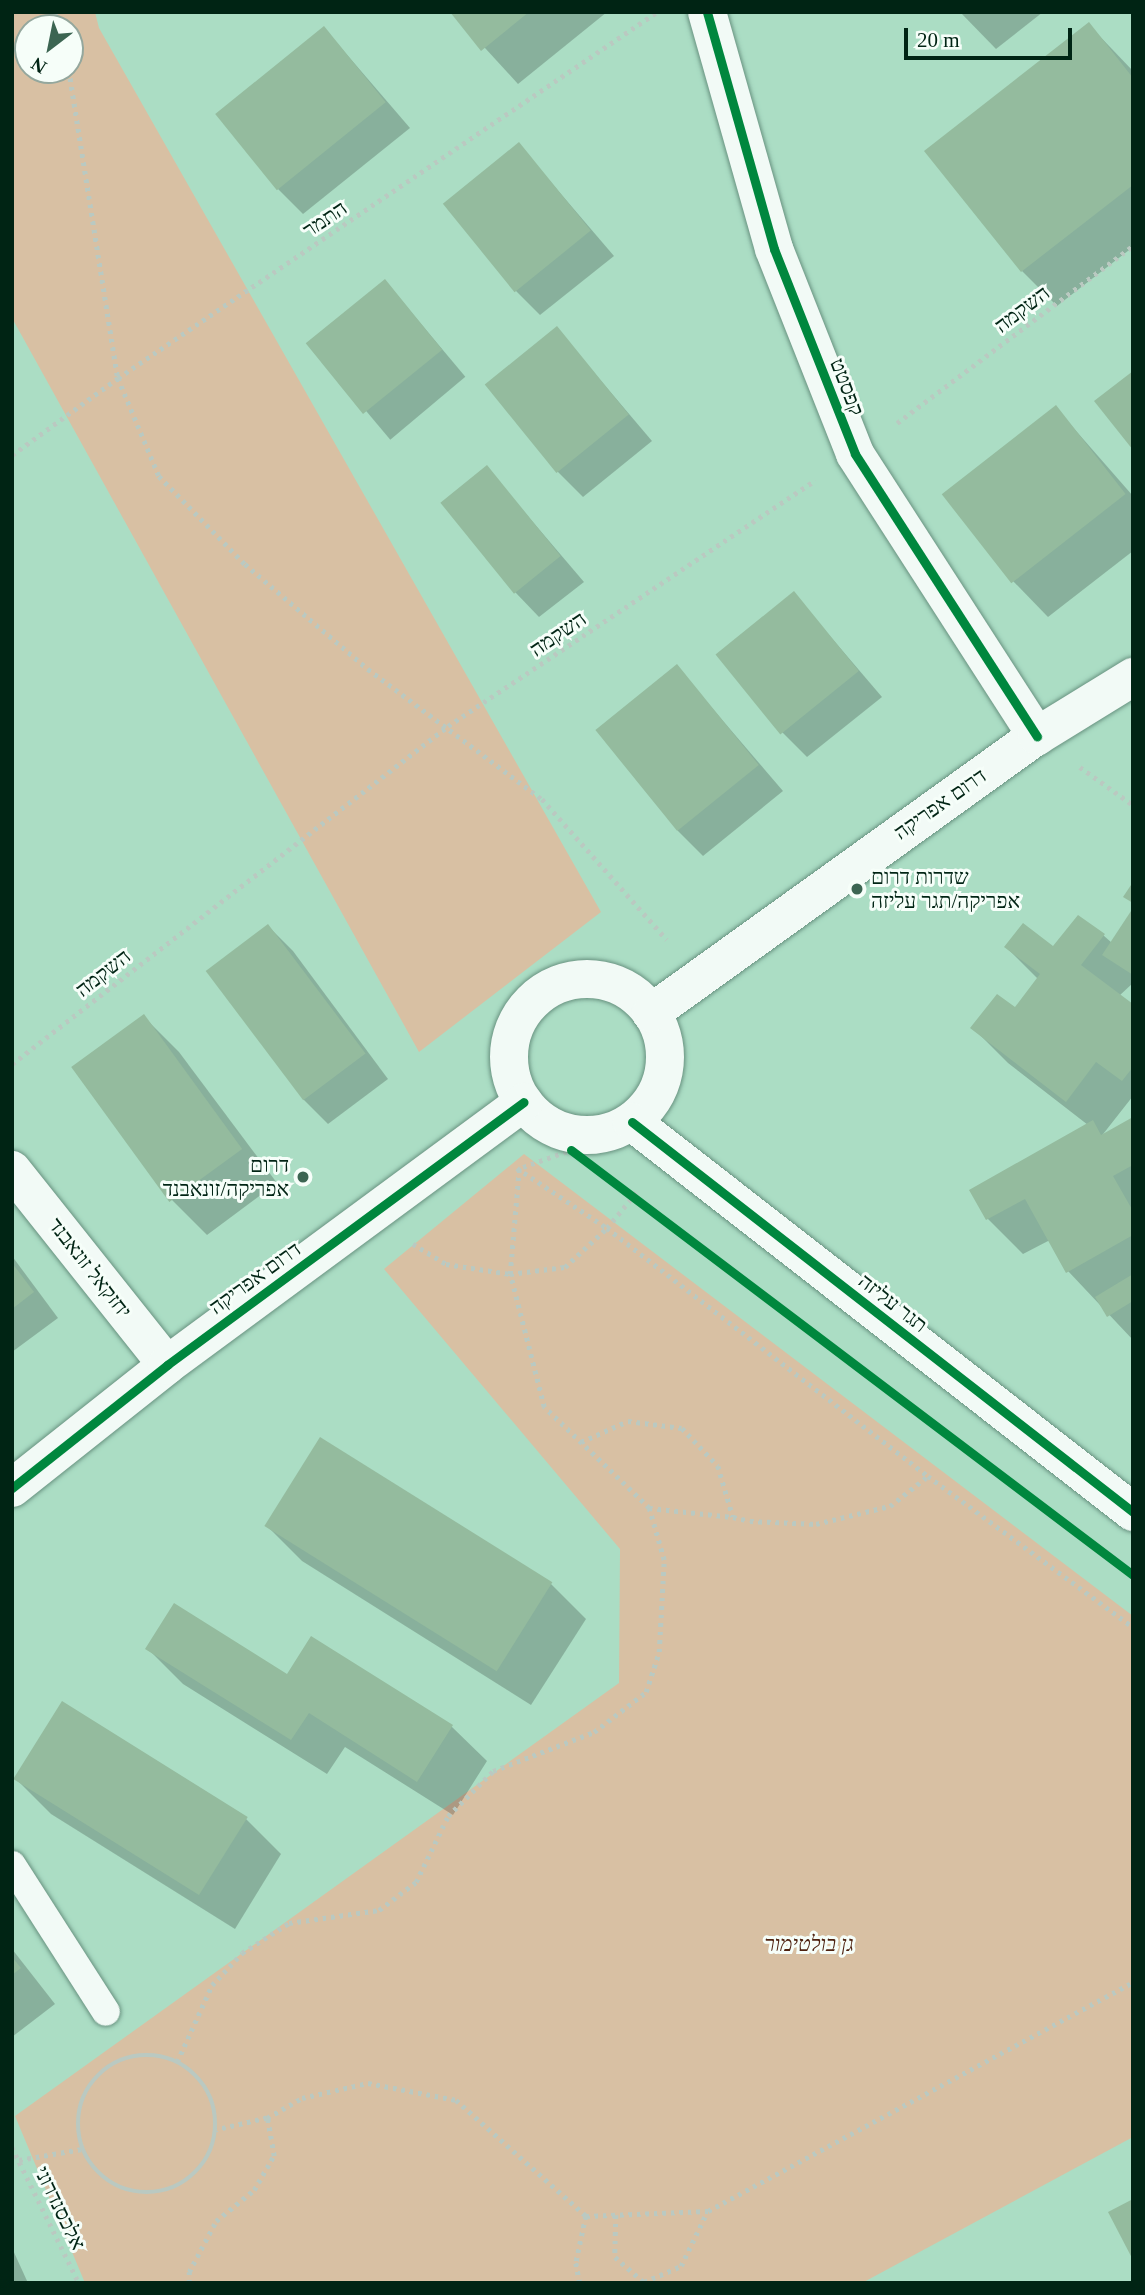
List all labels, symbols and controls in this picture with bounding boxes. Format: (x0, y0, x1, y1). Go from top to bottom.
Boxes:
north arrow (14, 14, 84, 84)
scale bar (907, 14, 1075, 58)
text: 20 m (917, 28, 960, 52)
text: N (27, 53, 50, 78)
street label: התמר (298, 195, 352, 243)
street label: השקמה (989, 280, 1055, 338)
street label: קפסטט (825, 355, 869, 419)
street label: השקמה (525, 606, 591, 662)
street label: דרום אפריקה (889, 763, 991, 845)
place label: שדרות דרום אפריקה/תגר עליזה (871, 864, 1020, 914)
marker: שדרות דרום אפריקה/תגר עליזה (849, 881, 865, 897)
street label: השקמה (71, 944, 135, 1002)
place label: דרום אפריקה/זונאבנד (163, 1152, 289, 1202)
marker: דרום אפריקה/זונאבנד (295, 1169, 311, 1185)
street label: יחזקאל זונאבנד (43, 1213, 137, 1323)
street label: דרום אפריקה (204, 1236, 306, 1320)
street label: תגר עליזה (854, 1268, 932, 1338)
park label: גן בולטימור (764, 1931, 854, 1957)
street label: אלכסנדרוני (29, 2162, 91, 2254)

